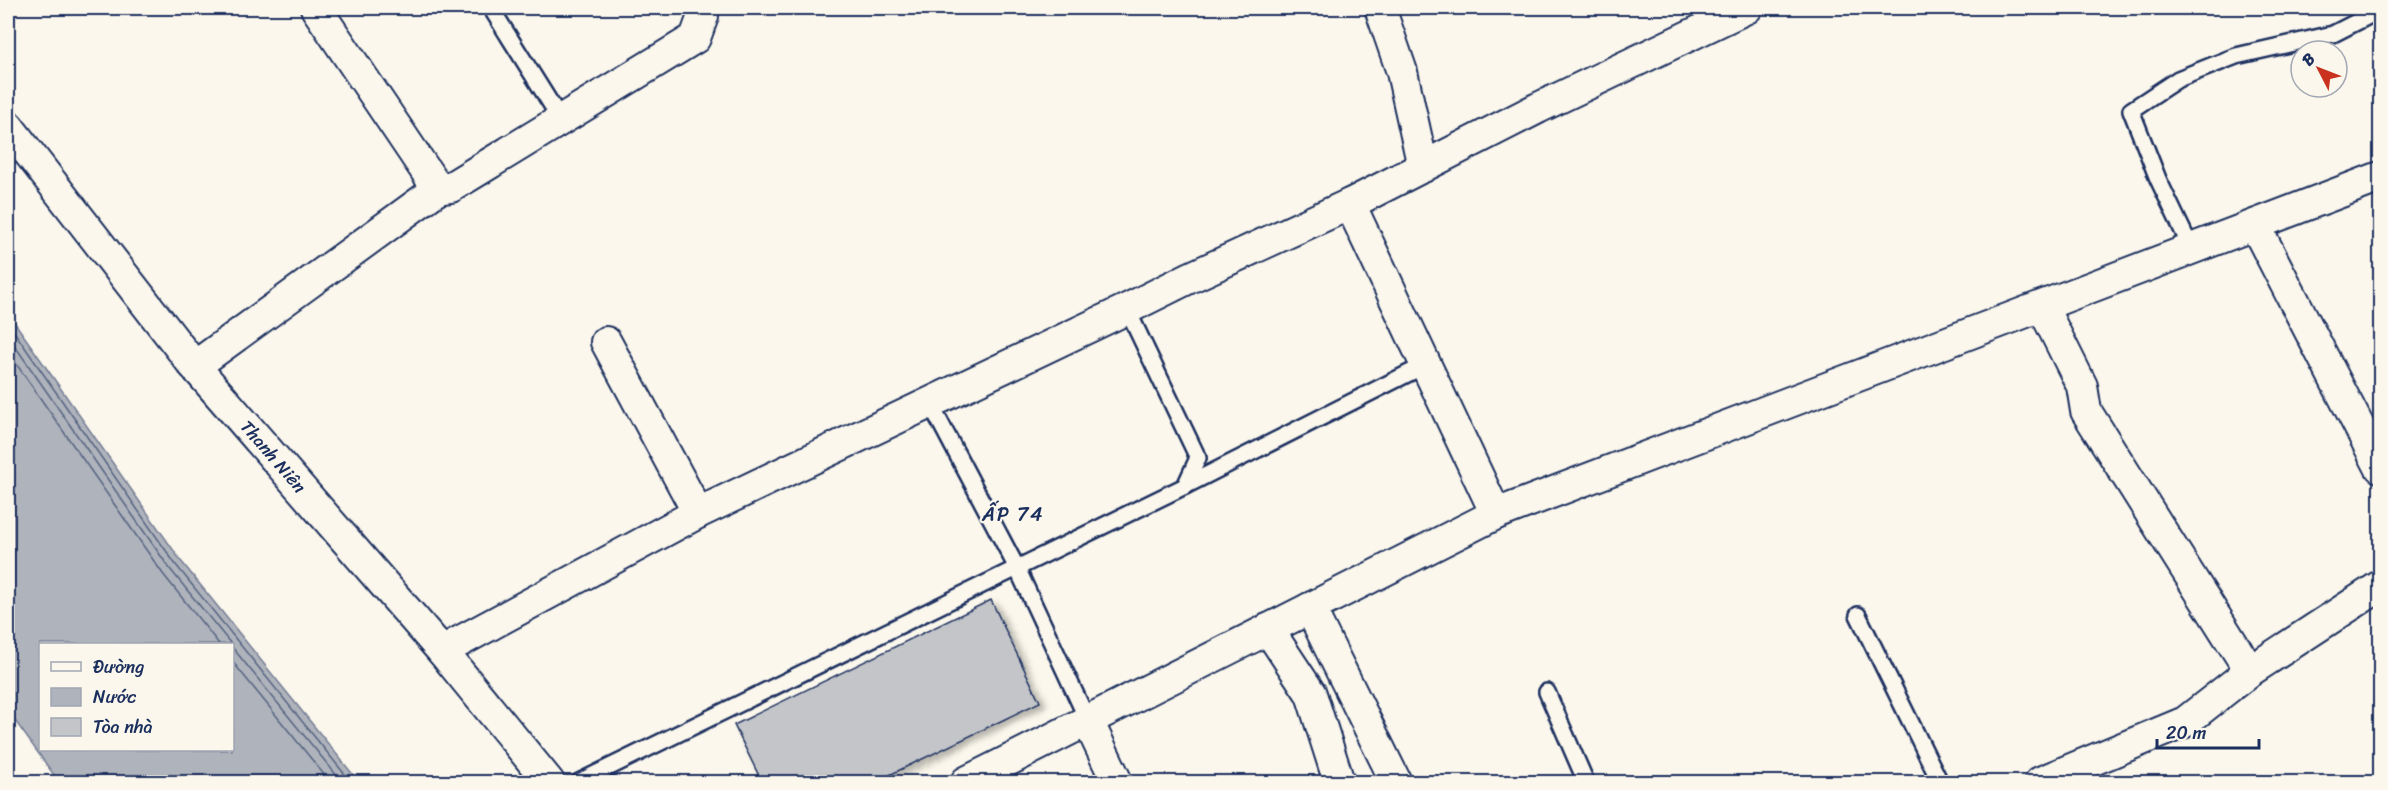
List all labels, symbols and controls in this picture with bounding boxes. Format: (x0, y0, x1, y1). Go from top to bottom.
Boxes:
north arrow (2289, 39, 2349, 99)
text: B (2294, 45, 2323, 73)
street label: Thanh Niên (232, 413, 315, 501)
district label: ẤP 74 (981, 497, 1044, 532)
legend (39, 643, 234, 751)
text: Đường (93, 651, 144, 683)
text: Nước (93, 681, 136, 713)
text: Tòa nhà (93, 711, 152, 743)
scale bar (2157, 712, 2259, 750)
text: 20 m (2166, 717, 2206, 749)

